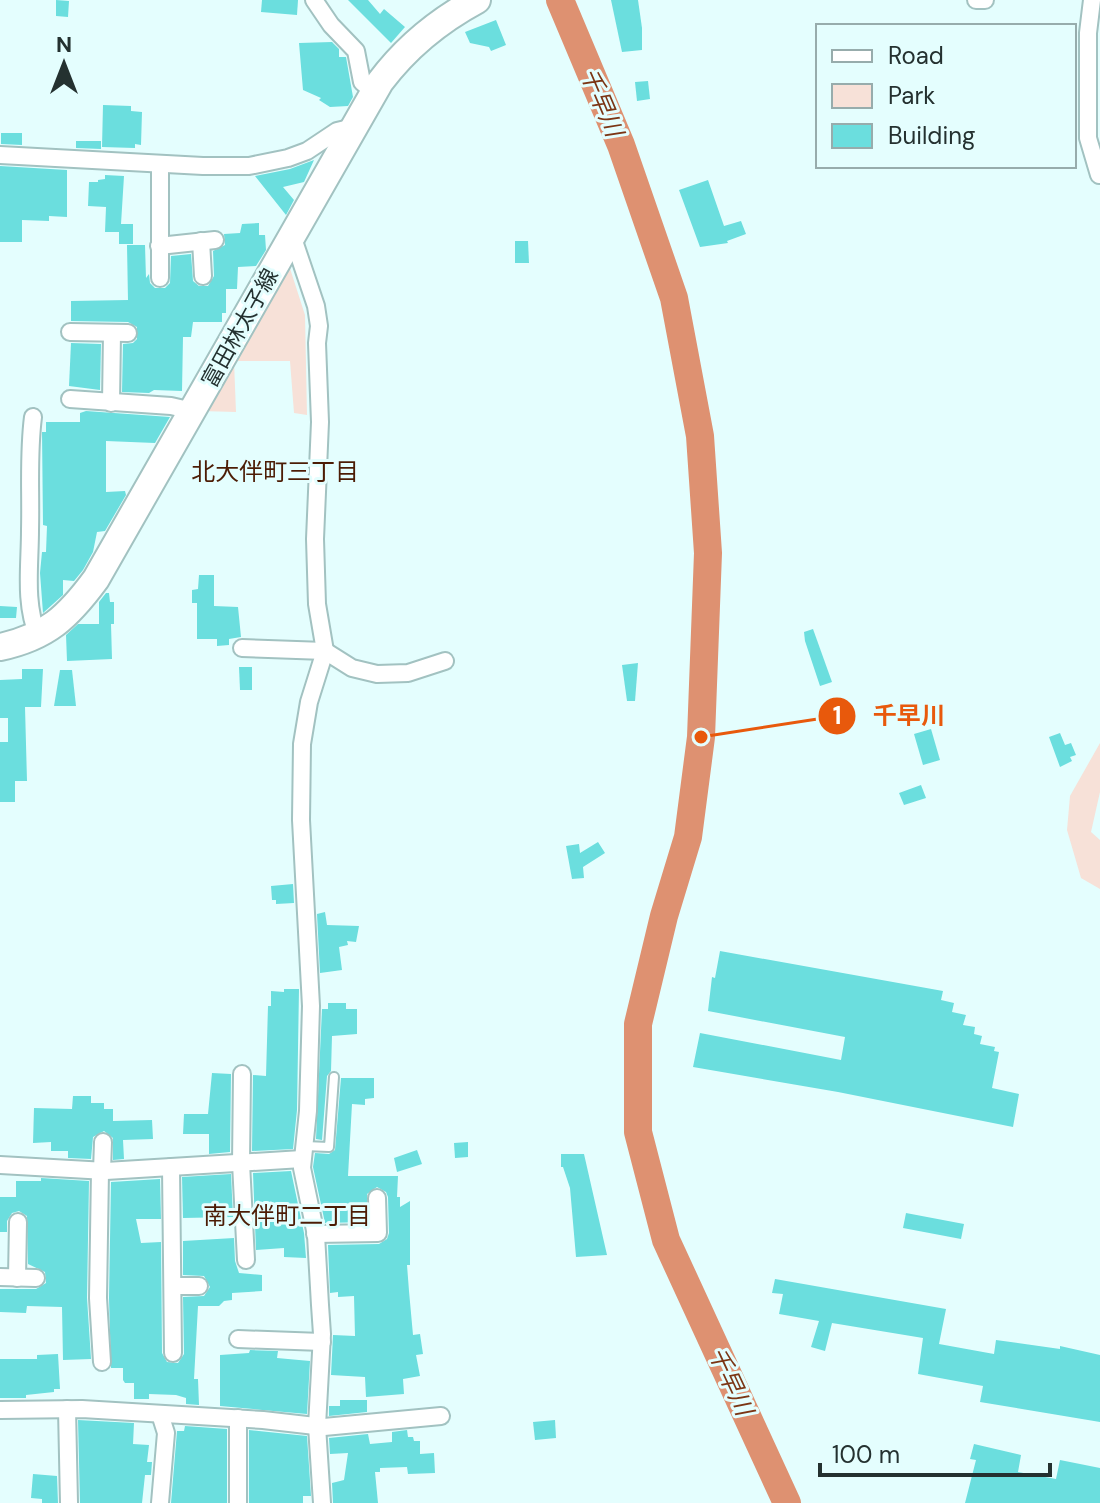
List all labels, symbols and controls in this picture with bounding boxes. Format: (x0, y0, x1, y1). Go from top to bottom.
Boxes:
north arrow (24, 24, 104, 104)
legend (816, 24, 1076, 168)
text: N (56, 30, 72, 59)
text: Road (888, 40, 944, 71)
water label: 千早川 (574, 63, 632, 144)
text: Park (888, 80, 935, 111)
text: Building (888, 120, 975, 151)
street label: 富田林太子線 (195, 263, 285, 393)
district label: 北大伴町三丁目 (191, 456, 359, 487)
callout: 千早川 (817, 692, 961, 740)
text: 1 (833, 700, 841, 731)
text: 千早川 (873, 700, 945, 731)
district label: 南大伴町二丁目 (203, 1200, 371, 1231)
water label: 千早川 (702, 1342, 762, 1423)
scale bar (820, 1427, 1050, 1477)
text: 100 m (832, 1439, 900, 1470)

